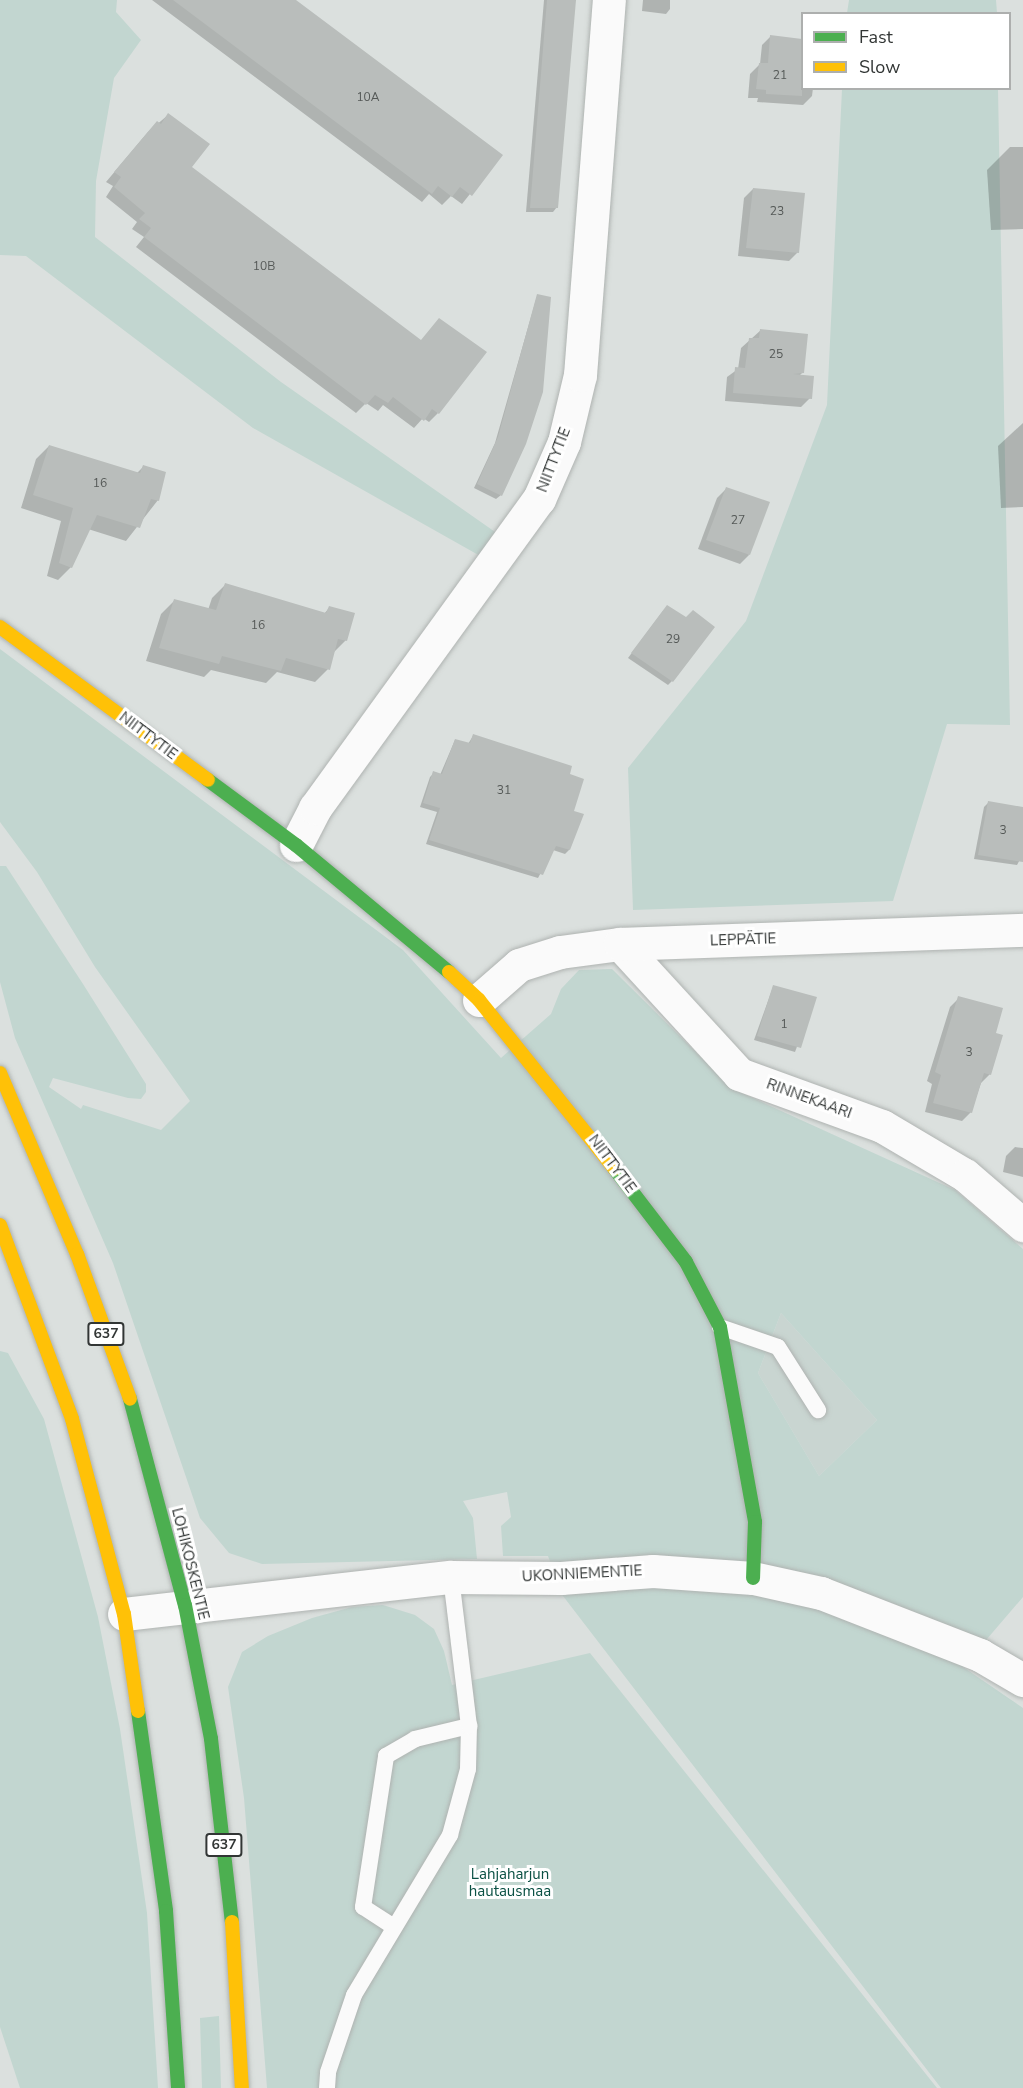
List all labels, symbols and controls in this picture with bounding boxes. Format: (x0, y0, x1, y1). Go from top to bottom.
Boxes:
legend (801, 12, 1011, 90)
text: Fast (859, 25, 893, 49)
text: Slow (859, 55, 900, 79)
house number: 21 (773, 69, 787, 83)
house number: 10A (356, 91, 380, 105)
house number: 23 (770, 205, 784, 219)
house number: 10B (253, 260, 275, 274)
house number: 25 (769, 348, 783, 362)
street label: NIITTYTIE (533, 425, 575, 495)
house number: 16 (93, 477, 107, 491)
house number: 27 (731, 514, 745, 528)
house number: 16 (251, 619, 265, 633)
house number: 29 (666, 633, 680, 647)
street label: NIITTYTIE (115, 708, 181, 764)
house number: 31 (497, 784, 511, 798)
house number: 3 (999, 824, 1007, 838)
street label: LEPPÄTIE (710, 930, 776, 950)
house number: 1 (780, 1018, 788, 1032)
house number: 3 (965, 1046, 973, 1060)
street label: RINNEKAARI (764, 1075, 854, 1123)
street label: NIITTYTIE (584, 1131, 640, 1197)
road number: 637 (86, 1323, 126, 1345)
street label: LOHIKOSKENTIE (167, 1506, 213, 1622)
street label: UKONNIEMENTIE (521, 1562, 643, 1586)
road number: 637 (204, 1834, 244, 1856)
park label: Lahjaharjun hautausmaa (469, 1865, 551, 1900)

